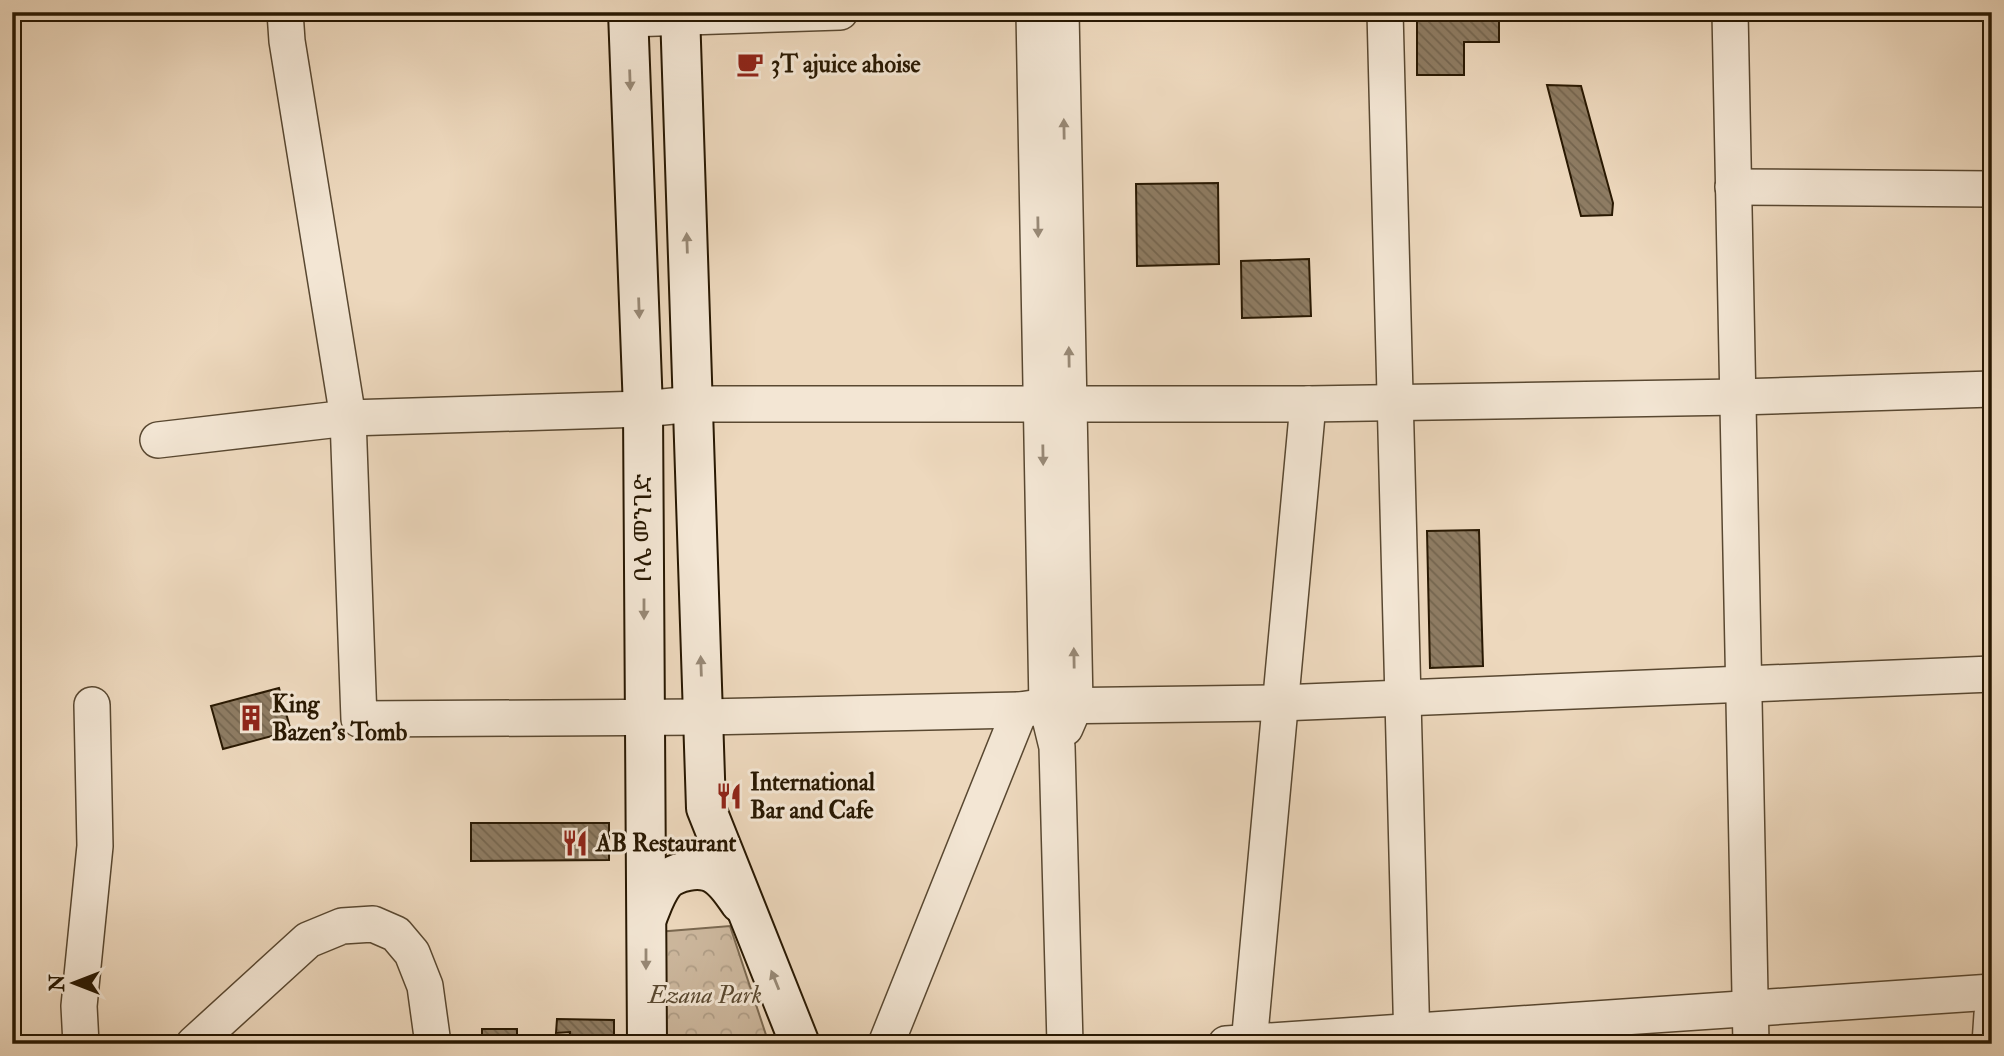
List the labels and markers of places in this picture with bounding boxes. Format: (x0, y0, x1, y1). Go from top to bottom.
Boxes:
cafe icon: 3T ajuice ahoise (735, 49, 765, 79)
place label: 3T ajuice ahoise (771, 49, 921, 80)
place label: King Bazen's Tomb (272, 689, 407, 748)
building icon: King Bazen's Tomb (236, 703, 266, 733)
place label: International Bar and Cafe (750, 767, 876, 826)
restaurant icon: International Bar and Cafe (714, 781, 744, 811)
restaurant icon: AB Restaurant (560, 828, 590, 858)
place label: AB Restaurant (595, 828, 736, 859)

